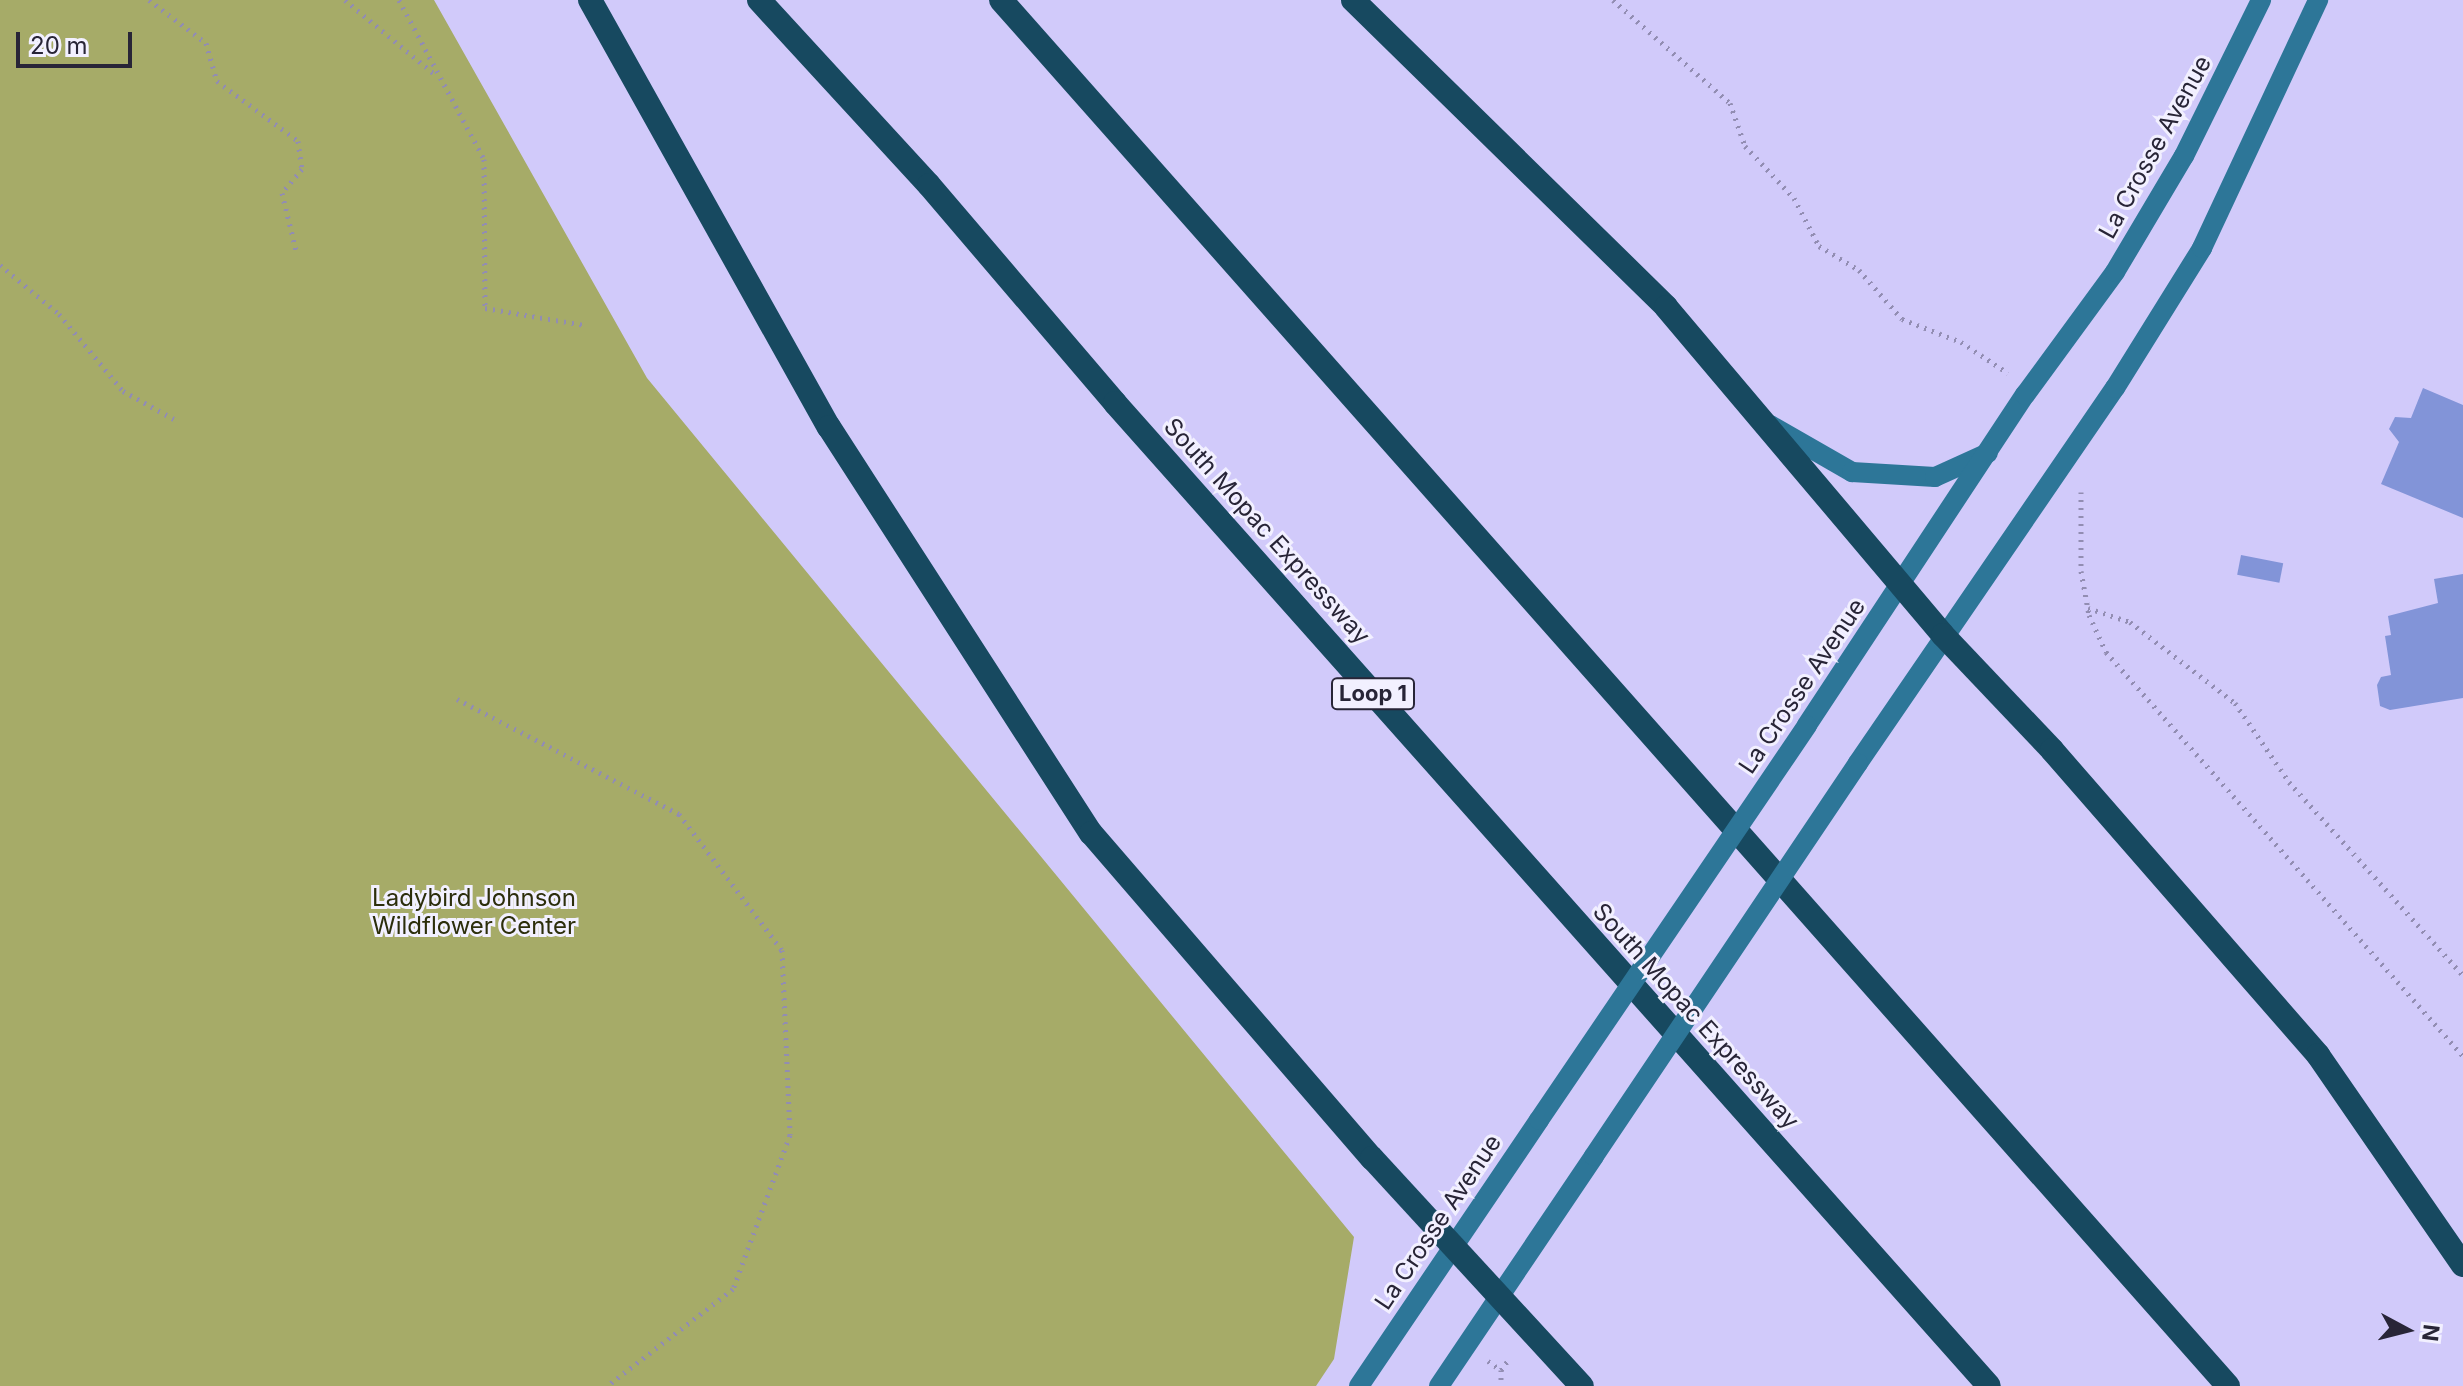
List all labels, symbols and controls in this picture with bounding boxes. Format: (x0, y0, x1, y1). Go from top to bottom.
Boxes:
scale bar (20, 16, 136, 66)
text: 20 m (30, 31, 88, 60)
street label: La Crosse Avenue (2093, 50, 2217, 244)
street label: South Mopac Expressway (1158, 412, 1376, 650)
street label: La Crosse Avenue (1733, 593, 1871, 779)
road number: Loop 1 (1331, 676, 1415, 712)
park label: Ladybird Johnson Wildflower Center (372, 884, 576, 940)
street label: South Mopac Expressway (1587, 897, 1805, 1135)
street label: La Crosse Avenue (1369, 1129, 1507, 1315)
north arrow (2367, 1290, 2447, 1370)
text: N (2417, 1323, 2445, 1343)

